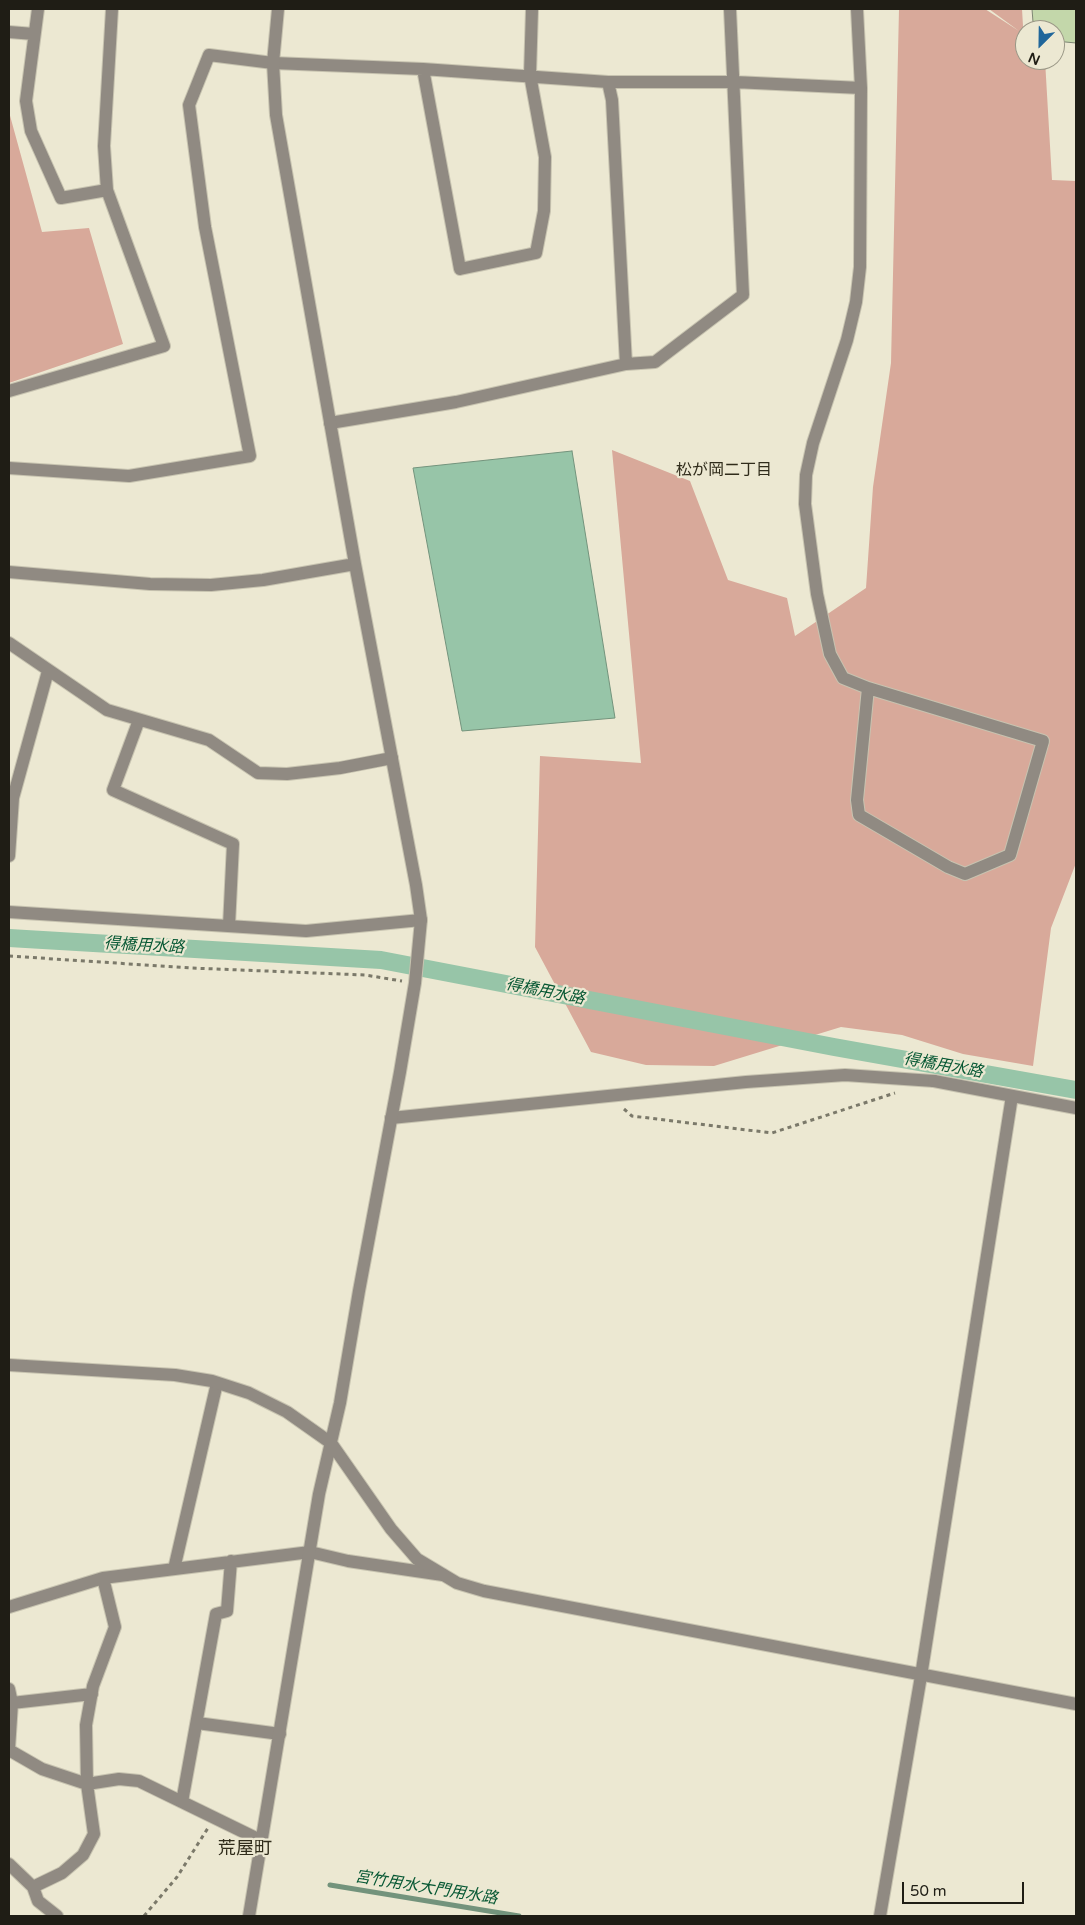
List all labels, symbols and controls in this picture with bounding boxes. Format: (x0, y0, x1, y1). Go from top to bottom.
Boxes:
north arrow (1015, 20, 1065, 70)
text: N (1026, 48, 1043, 68)
district label: 松が岡二丁目 (676, 461, 772, 481)
water label: 得橋用水路 (104, 934, 184, 958)
water label: 得橋用水路 (504, 975, 586, 1009)
water label: 得橋用水路 (902, 1050, 984, 1082)
district label: 荒屋町 (218, 1838, 272, 1860)
water label: 宮竹用水大門用水路 (353, 1867, 499, 1909)
scale bar (905, 1872, 1028, 1904)
text: 50 m (910, 1882, 947, 1900)

